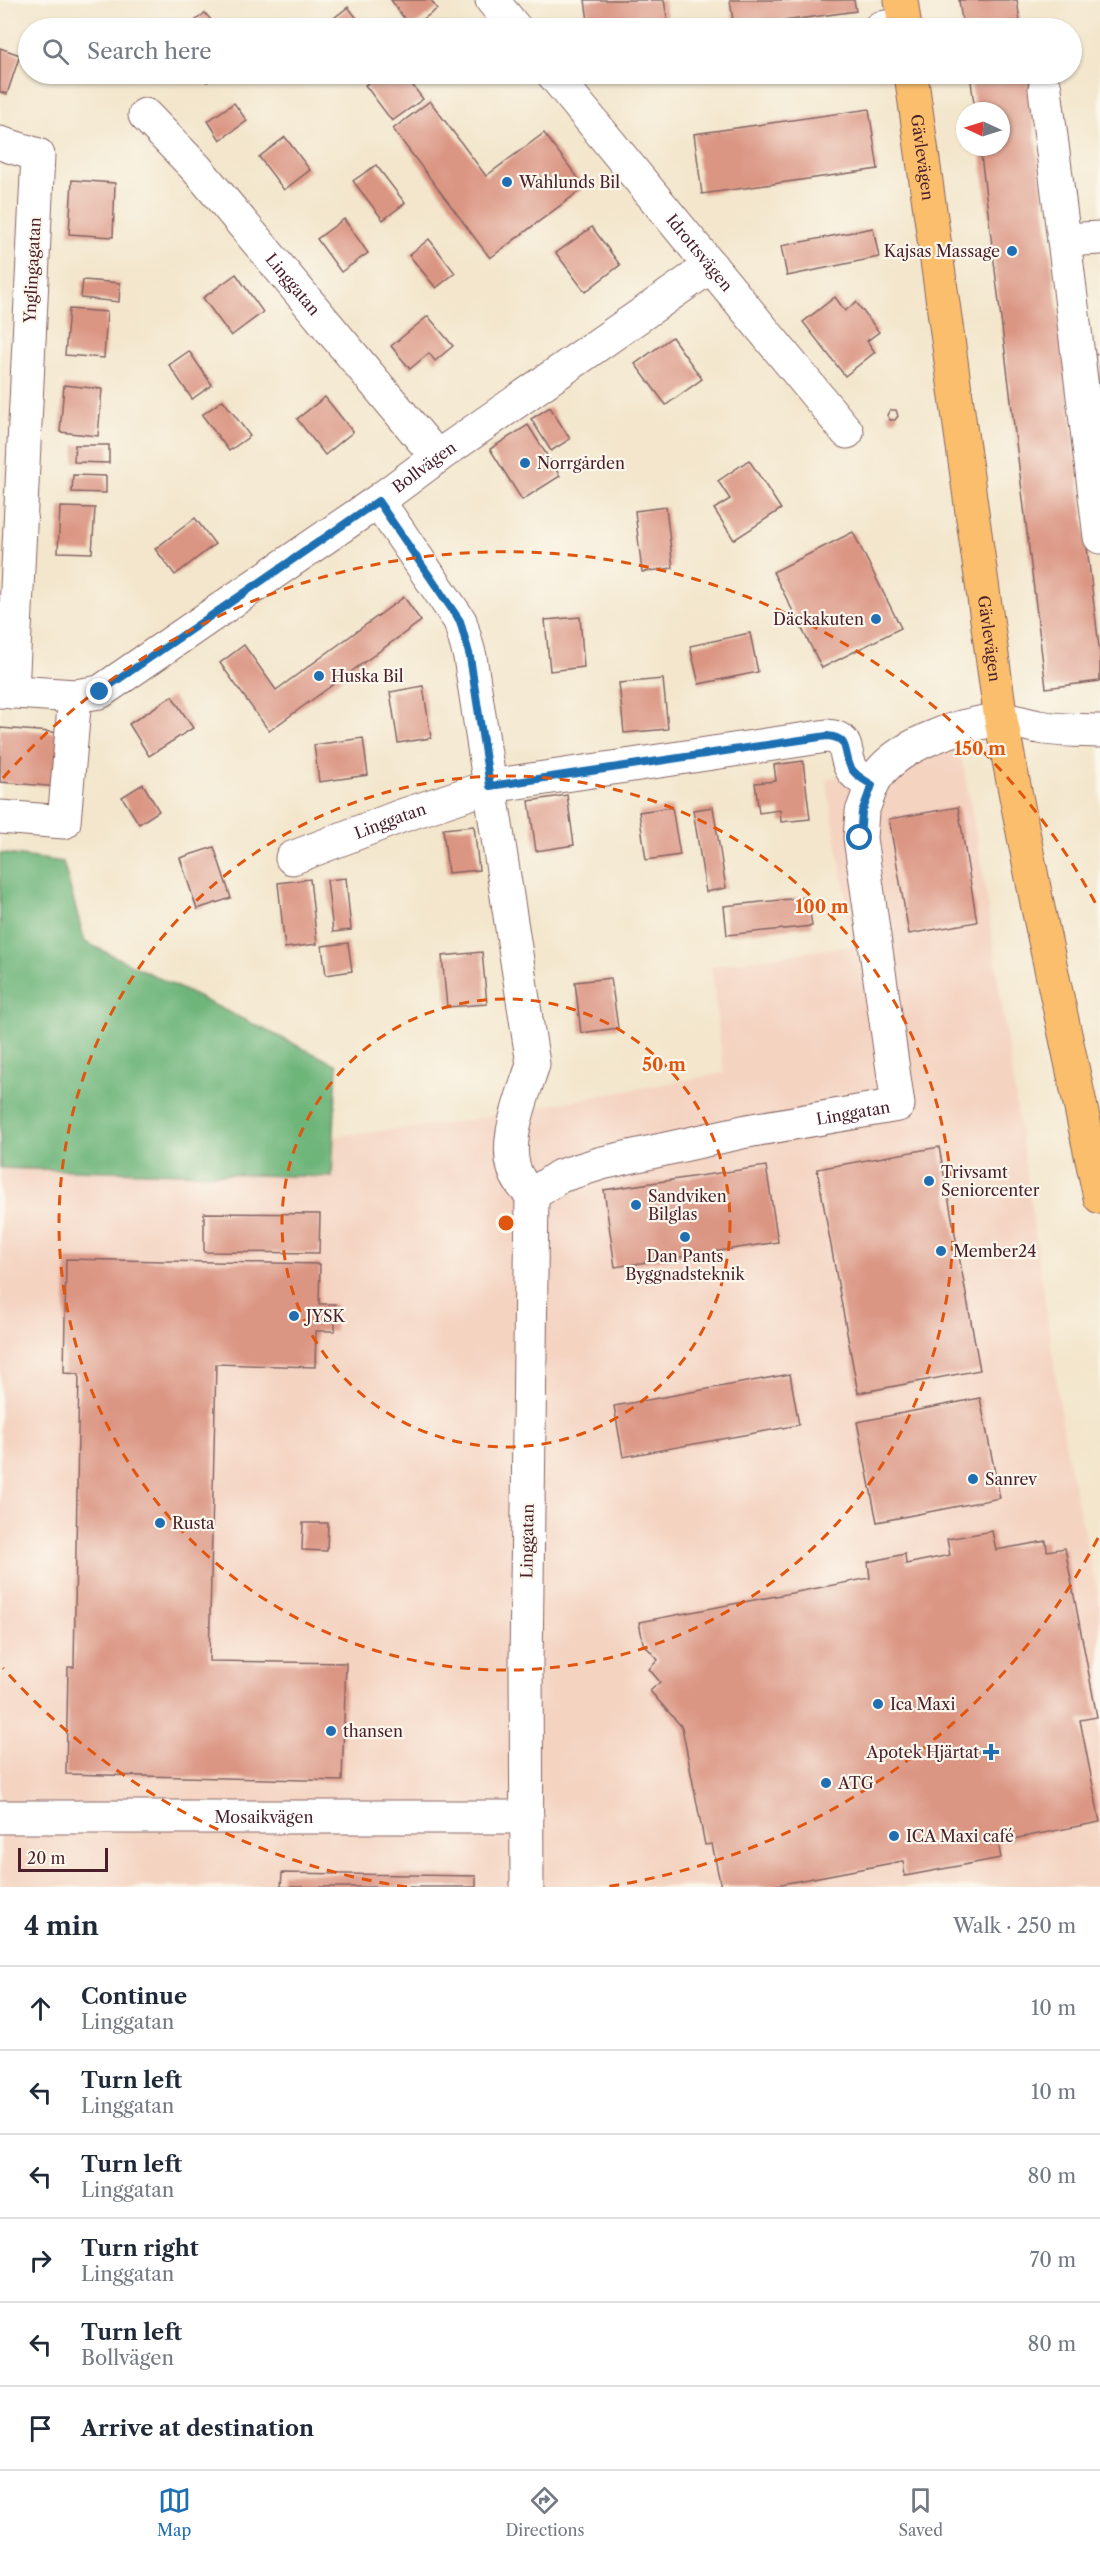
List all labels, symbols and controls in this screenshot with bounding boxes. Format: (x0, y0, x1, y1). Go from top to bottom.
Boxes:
search box (18, 18, 1082, 84)
icon: search (39, 35, 72, 68)
text: Search here (87, 38, 212, 65)
north arrow (956, 102, 1010, 156)
street label: Gävlevägen (907, 113, 938, 202)
place label: Wahlunds Bil (518, 172, 620, 192)
marker: Wahlunds Bil (500, 175, 514, 189)
street label: Idrottsvägen (662, 210, 737, 295)
street label: Ynglingagatan (19, 217, 45, 324)
place label: Kajsas Massage (884, 241, 1000, 261)
marker: Kajsas Massage (1005, 244, 1019, 258)
street label: Linggatan (261, 249, 325, 319)
street label: Bollvägen (388, 437, 460, 497)
place label: Norrgården (537, 453, 625, 473)
marker: Norrgården (518, 456, 532, 470)
street label: Gävlevägen (974, 594, 1006, 683)
place label: Däckakuten (773, 609, 864, 629)
marker: Däckakuten (869, 612, 883, 626)
place label: Huska Bil (331, 666, 404, 686)
marker: Huska Bil (312, 669, 326, 683)
route end (86, 678, 112, 704)
text: 150 m (954, 738, 1006, 760)
street label: Linggatan (351, 798, 428, 843)
route start (846, 824, 872, 850)
text: 100 m (795, 896, 849, 918)
text: 50 m (642, 1054, 686, 1076)
street label: Linggatan (815, 1097, 892, 1129)
place label: Trivsamt Seniorcenter (941, 1162, 1040, 1200)
marker: Trivsamt Seniorcenter (922, 1174, 936, 1188)
place label: Sandviken Bilglas (648, 1186, 727, 1224)
marker: Sandviken Bilglas (629, 1198, 643, 1212)
centre of rings (496, 1213, 516, 1233)
marker: Dan Pants Byggnadsteknik (678, 1230, 692, 1244)
place label: Member24 (953, 1241, 1036, 1261)
marker: Member24 (934, 1244, 948, 1258)
place label: Dan Pants Byggnadsteknik (625, 1246, 745, 1284)
place label: JYSK (303, 1306, 345, 1326)
marker: JYSK (287, 1309, 301, 1323)
place label: Sanrev (985, 1469, 1037, 1489)
marker: Sanrev (966, 1472, 980, 1486)
street label: Linggatan (516, 1503, 538, 1579)
place label: Rusta (172, 1513, 215, 1533)
marker: Rusta (153, 1516, 167, 1530)
place label: Ica Maxi (890, 1694, 955, 1714)
marker: Ica Maxi (871, 1697, 885, 1711)
place label: thansen (343, 1721, 403, 1741)
marker: thansen (324, 1724, 338, 1738)
place label: Apotek Hjärtat (866, 1742, 979, 1762)
marker: Apotek Hjärtat (984, 1745, 998, 1759)
place label: ATG (837, 1773, 874, 1793)
marker: ATG (819, 1776, 833, 1790)
street label: Mosaikvägen (215, 1807, 313, 1827)
place label: ICA Maxi café (906, 1826, 1014, 1846)
marker: ICA Maxi café (887, 1829, 901, 1843)
scale bar (18, 1845, 108, 1872)
text: 20 m (27, 1848, 66, 1868)
text: 4 min (24, 1910, 99, 1942)
text: Walk · 250 m (953, 1914, 1076, 1938)
text: Continue (81, 1983, 187, 2010)
icon: ahead (24, 1992, 57, 2025)
text: 10 m (1031, 1996, 1076, 2020)
text: Linggatan (81, 2010, 174, 2034)
text: Turn left (81, 2067, 182, 2094)
icon: left (24, 2076, 57, 2109)
text: 10 m (1031, 2080, 1076, 2104)
text: Linggatan (81, 2094, 174, 2118)
text: Turn left (81, 2151, 182, 2178)
icon: left (24, 2160, 57, 2193)
text: 80 m (1028, 2164, 1076, 2188)
text: Linggatan (81, 2178, 174, 2202)
text: Turn right (81, 2235, 199, 2262)
icon: right (24, 2244, 57, 2277)
text: 70 m (1030, 2248, 1076, 2272)
text: Linggatan (81, 2262, 174, 2286)
text: Turn left (81, 2319, 182, 2346)
icon: left (24, 2328, 57, 2361)
text: 80 m (1028, 2332, 1076, 2356)
text: Bollvägen (81, 2346, 174, 2370)
icon: arrive (24, 2412, 57, 2445)
text: Arrive at destination (81, 2415, 314, 2442)
tab: Map (157, 2484, 191, 2540)
tab: Directions (505, 2484, 584, 2540)
tab: Saved (899, 2484, 943, 2540)

